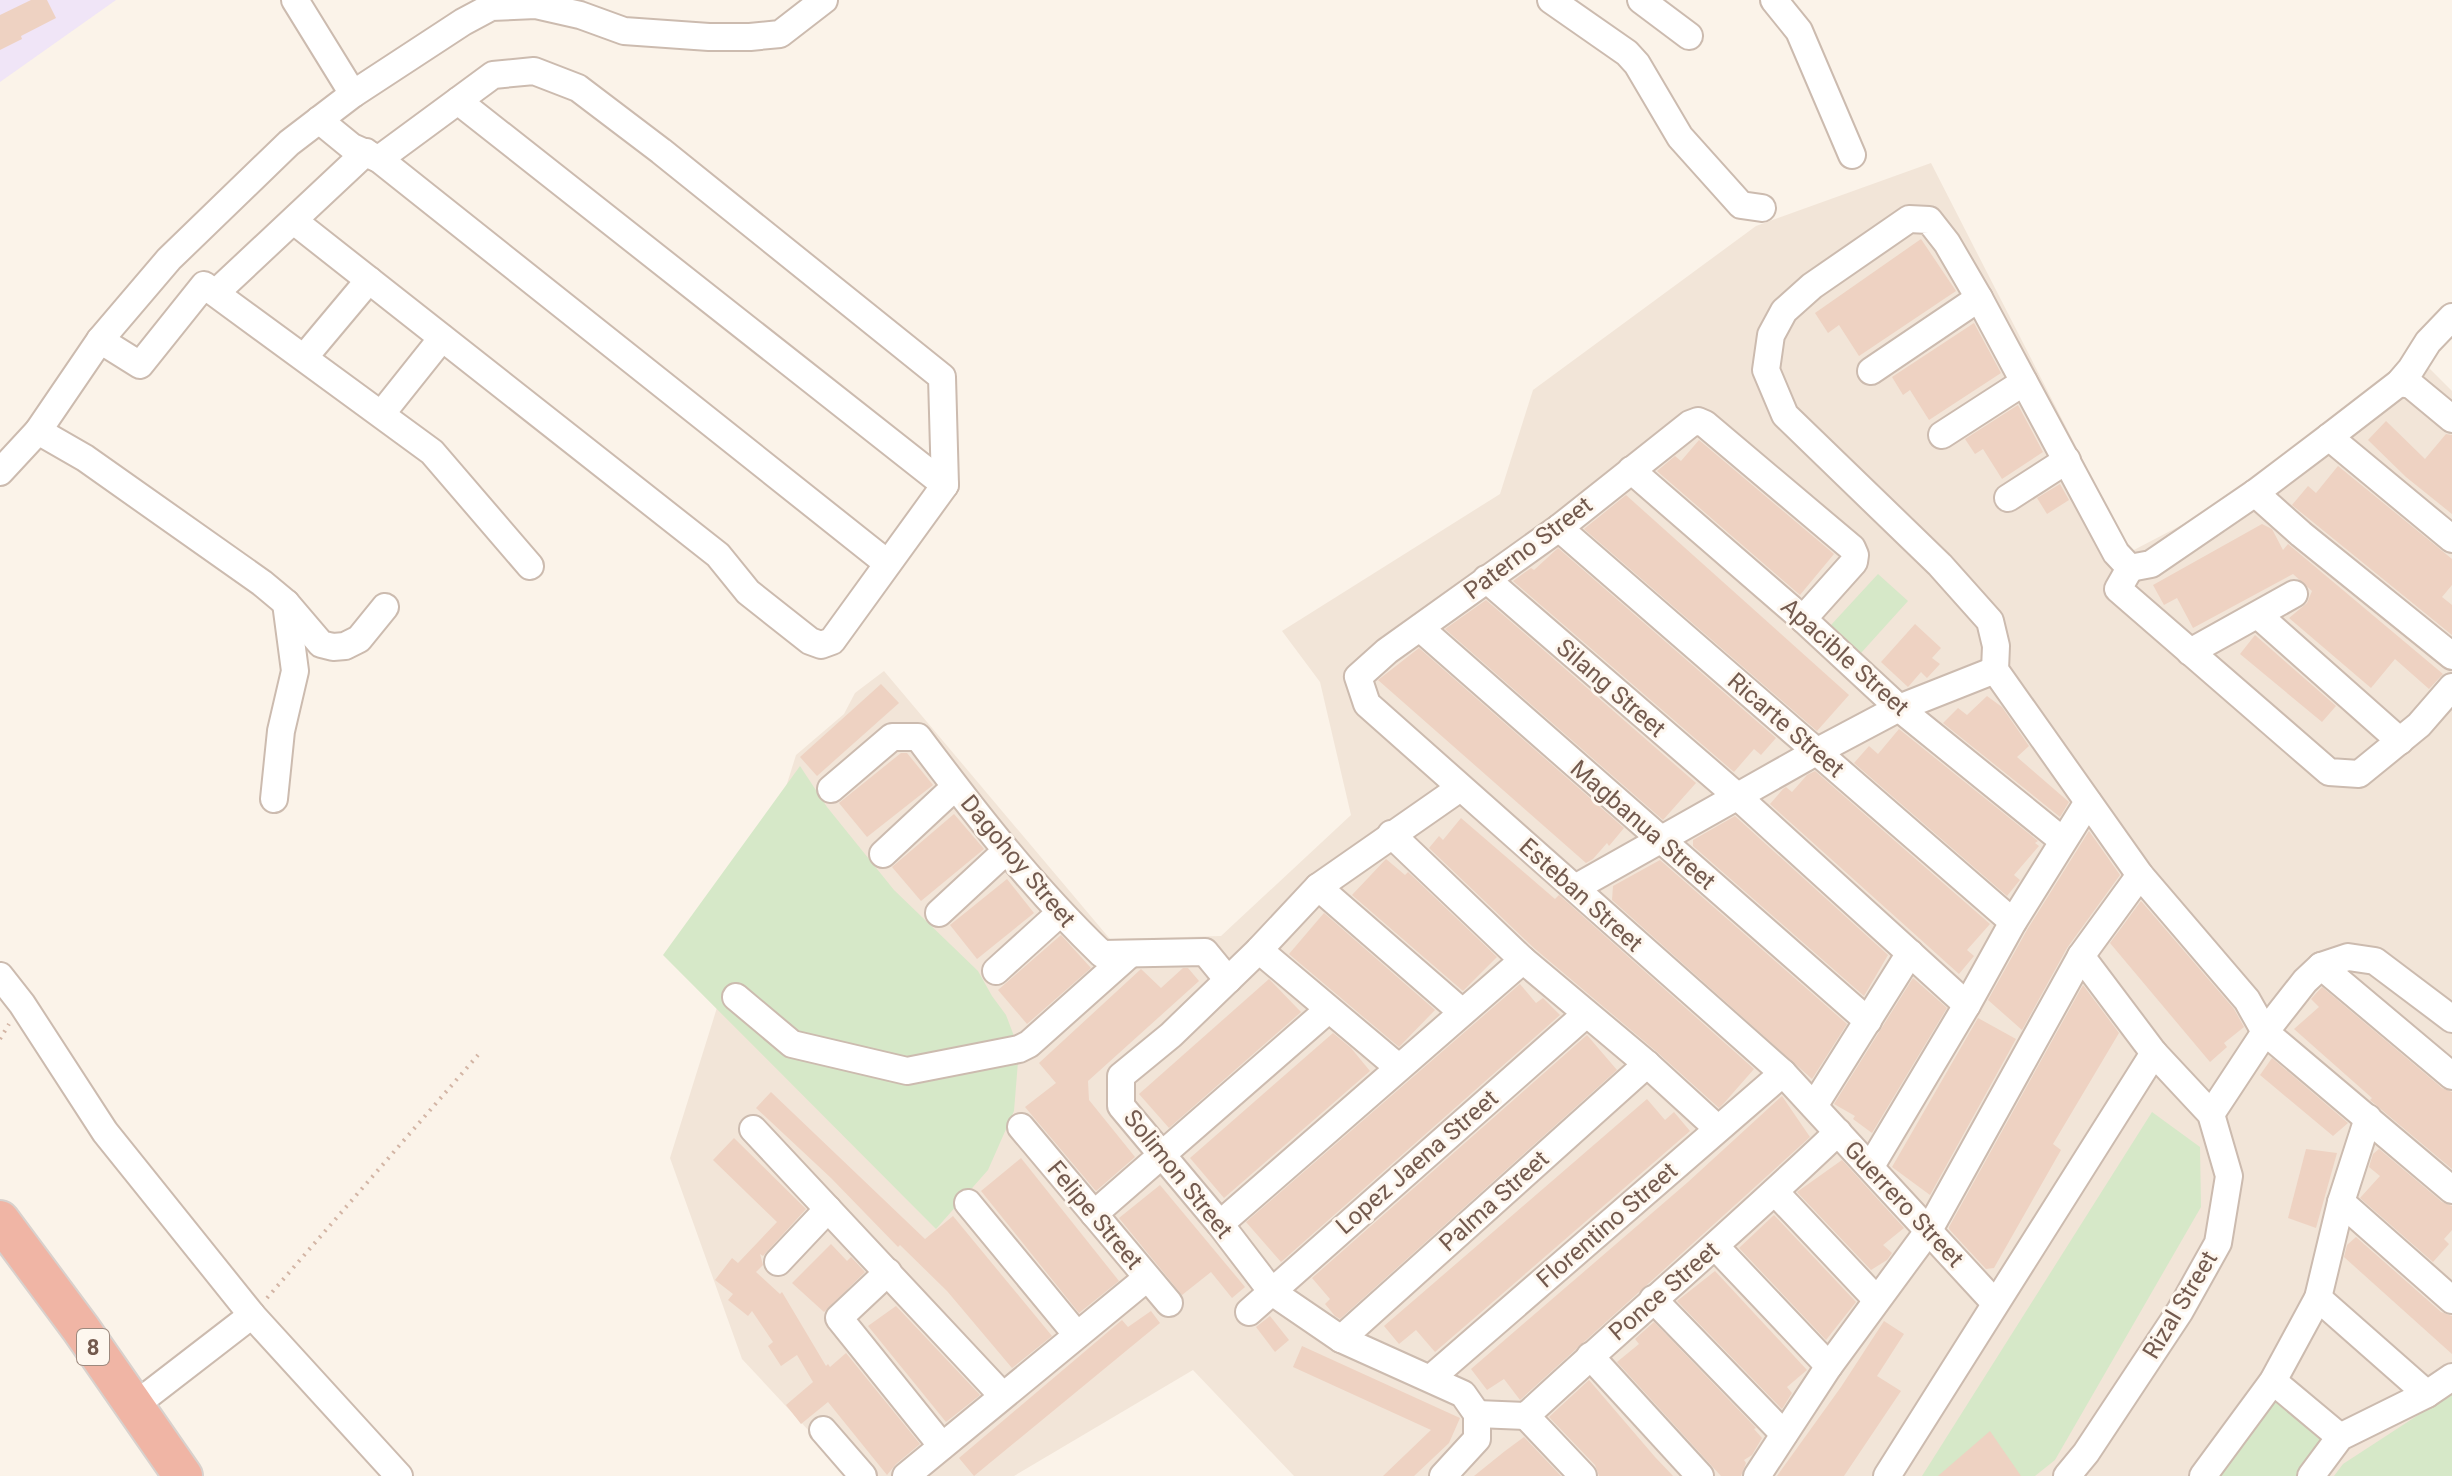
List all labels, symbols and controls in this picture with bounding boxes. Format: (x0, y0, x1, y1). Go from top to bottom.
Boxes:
street label: Paterno Street (1458, 491, 1598, 605)
street label: Apacible Street (1775, 592, 1915, 722)
street label: Silang Street (1551, 633, 1671, 743)
street label: Ricarte Street (1722, 667, 1850, 783)
street label: Magbanua Street (1565, 754, 1721, 896)
street label: Dagohoy Street (955, 789, 1081, 933)
street label: Esteban Street (1514, 833, 1648, 958)
street label: Lopez Jaena Street (1330, 1084, 1504, 1240)
street label: Solimon Street (1118, 1104, 1238, 1244)
street label: Guerrero Street (1839, 1135, 1970, 1273)
street label: Palma Street (1434, 1145, 1554, 1257)
street label: Felipe Street (1042, 1155, 1149, 1275)
street label: Florentino Street (1531, 1156, 1683, 1293)
street label: Ponce Street (1603, 1236, 1725, 1346)
street label: Rizal Street (2137, 1246, 2223, 1364)
road number: 8 (77, 1329, 109, 1365)

